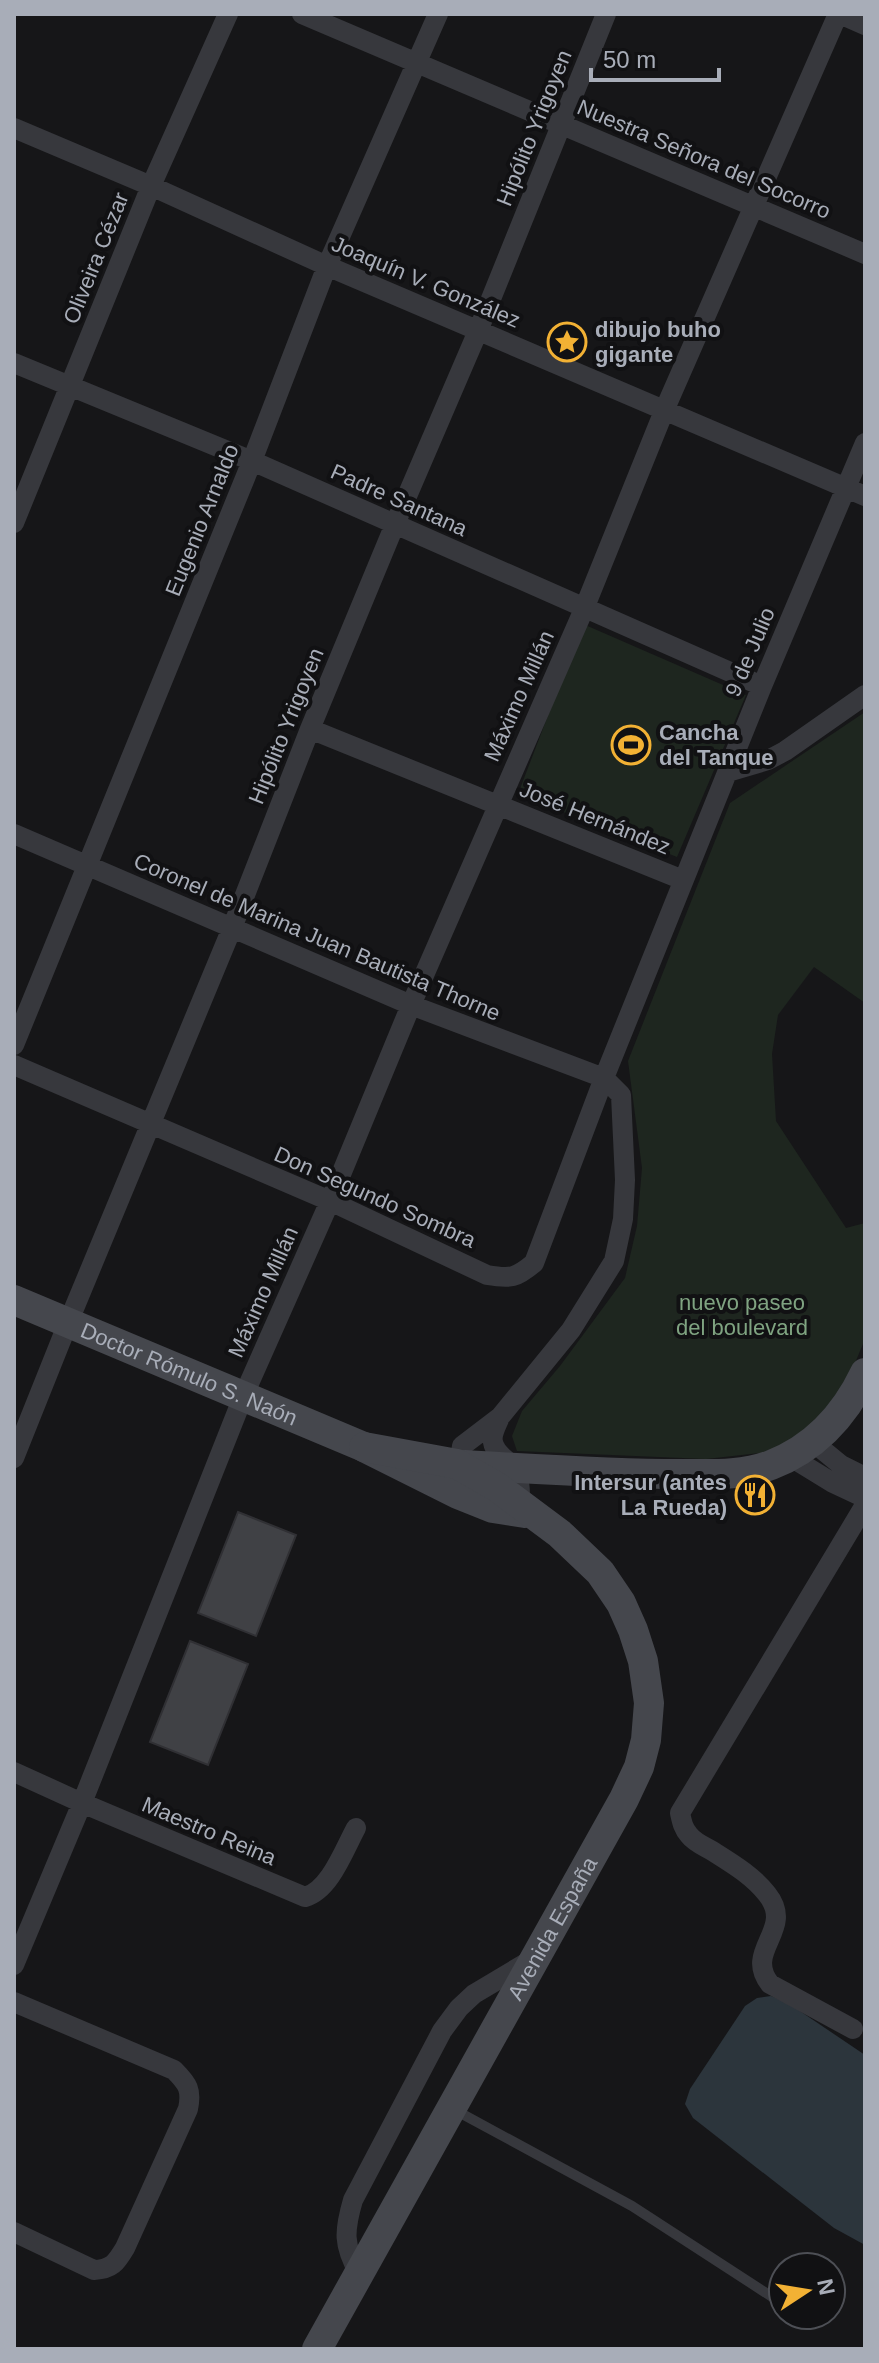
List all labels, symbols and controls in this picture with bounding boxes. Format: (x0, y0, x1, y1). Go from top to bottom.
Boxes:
scale bar (591, 32, 719, 82)
street label: Hipólito Yrigoyen (491, 46, 577, 210)
text: 50 m (603, 46, 656, 73)
street label: Nuestra Señora del Socorro (574, 94, 834, 224)
street label: Oliveira Cézar (58, 189, 134, 327)
street label: Joaquín V. González (328, 231, 524, 333)
place label: dibujo buho gigante (595, 317, 721, 367)
place icon: dibujo buho gigante (546, 321, 588, 363)
street label: Eugenio Arnaldo (160, 440, 244, 600)
street label: Padre Santana (327, 459, 472, 542)
street label: 9 de Julio (720, 604, 780, 700)
street label: Máximo Millán (479, 627, 559, 765)
street label: Hipólito Yrigoyen (243, 644, 329, 808)
place label: Cancha del Tanque (659, 720, 774, 770)
sports icon: Cancha del Tanque (610, 724, 652, 766)
street label: José Hernández (516, 776, 674, 860)
street label: Coronel de Marina Juan Bautista Thorne (130, 848, 504, 1026)
street label: Don Segundo Sombra (270, 1141, 480, 1253)
street label: Máximo Millán (223, 1223, 303, 1361)
park label: nuevo paseo del boulevard (676, 1290, 808, 1340)
street label: Doctor Rómulo S. Naón (77, 1317, 301, 1430)
place label: Intersur (antes La Rueda) (574, 1470, 727, 1520)
restaurant icon: Intersur (antes La Rueda) (734, 1474, 776, 1516)
street label: Maestro Reina (138, 1792, 280, 1871)
street label: Avenida España (502, 1852, 602, 2004)
north arrow (767, 2251, 847, 2331)
text: N (812, 2277, 840, 2297)

